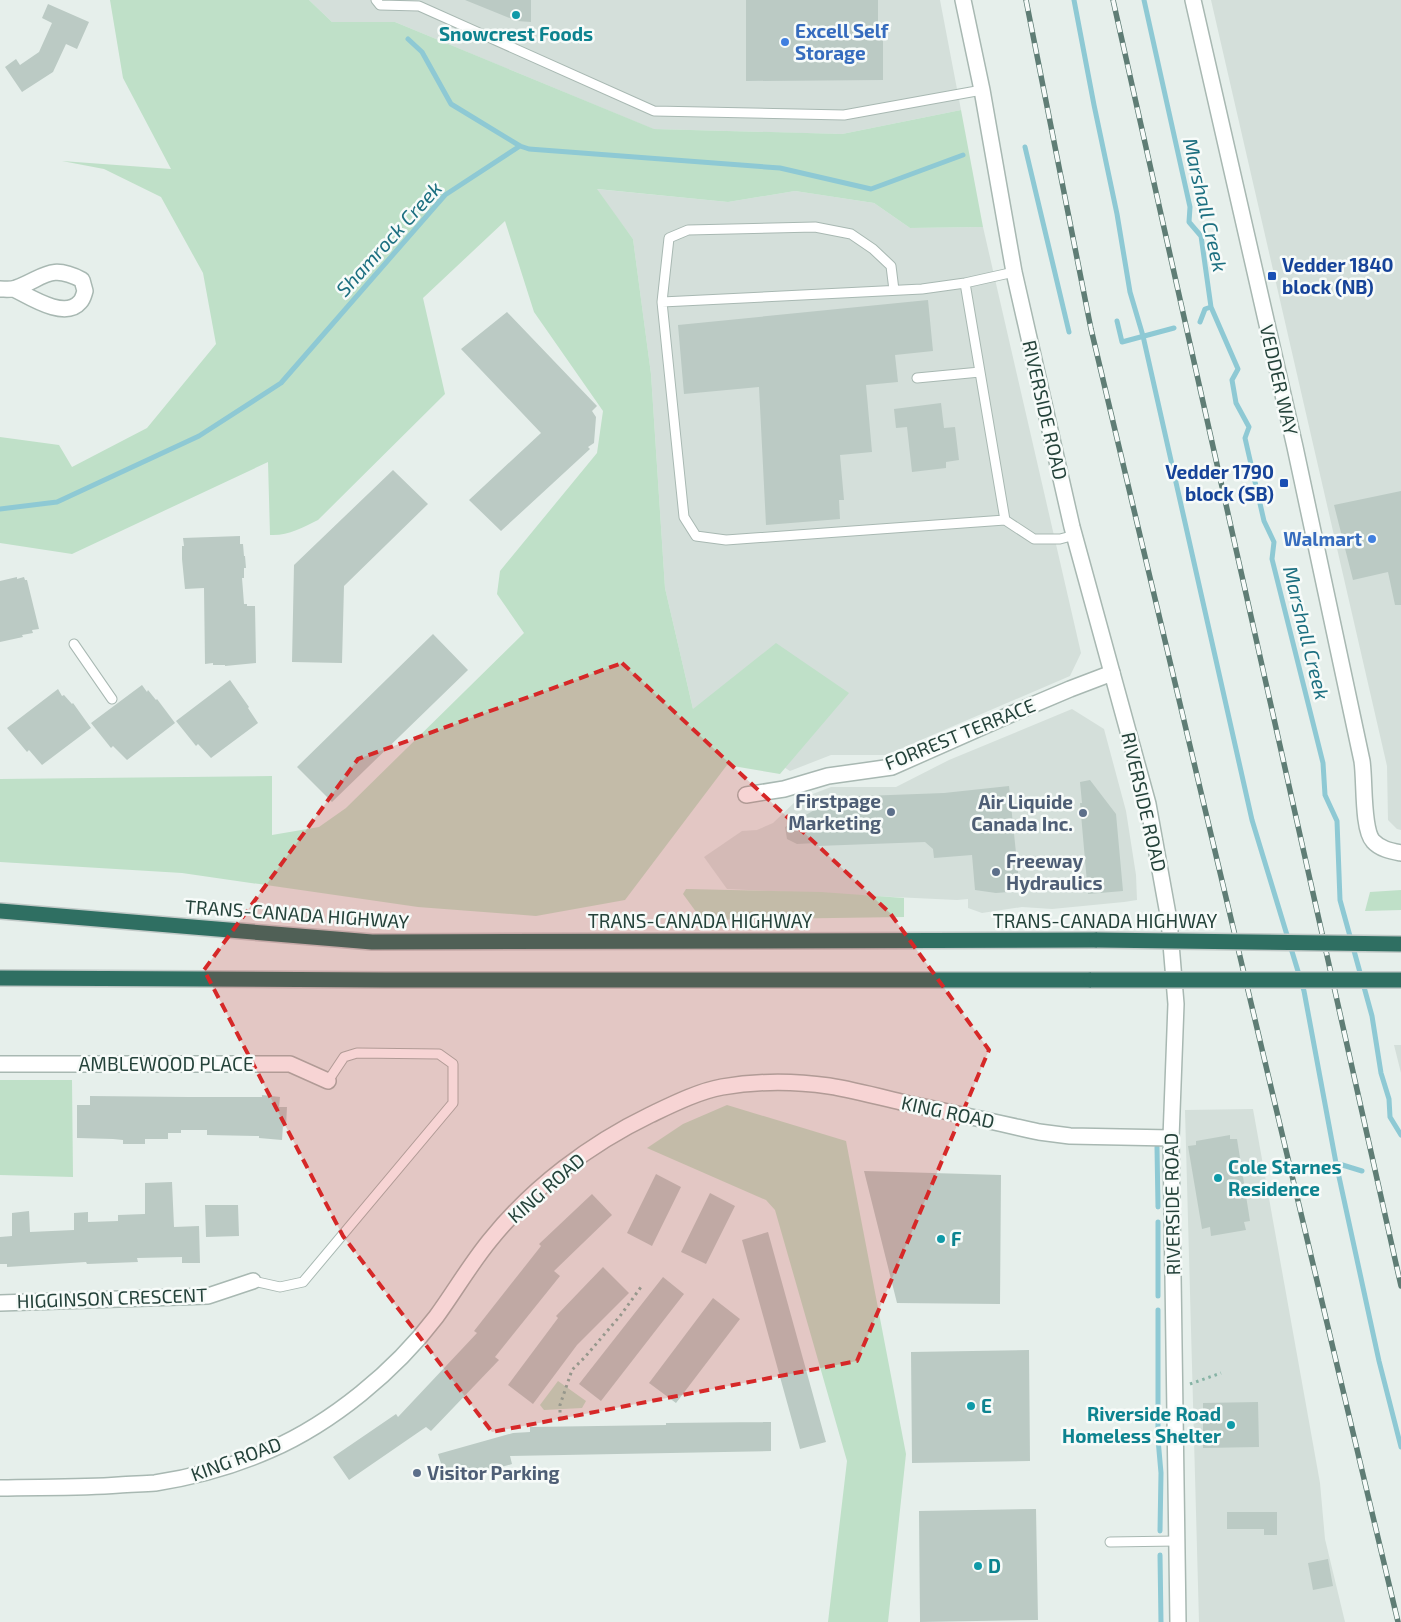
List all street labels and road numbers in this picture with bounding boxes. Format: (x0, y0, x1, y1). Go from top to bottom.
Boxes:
street label: VEDDER WAY (1256, 322, 1303, 438)
street label: RIVERSIDE ROAD (1018, 338, 1073, 482)
street label: FORREST TERRACE (881, 693, 1038, 774)
street label: RIVERSIDE ROAD (1117, 730, 1172, 874)
street label: TRANS-CANADA HIGHWAY (184, 894, 410, 933)
street label: TRANS-CANADA HIGHWAY (588, 909, 813, 932)
street label: TRANS-CANADA HIGHWAY (993, 909, 1218, 932)
street label: AMBLEWOOD PLACE (78, 1052, 254, 1075)
street label: KING ROAD (899, 1090, 997, 1133)
street label: RIVERSIDE ROAD (1159, 1133, 1184, 1276)
street label: KING ROAD (502, 1148, 589, 1227)
street label: HIGGINSON CRESCENT (16, 1283, 208, 1312)
street label: KING ROAD (187, 1432, 284, 1486)

